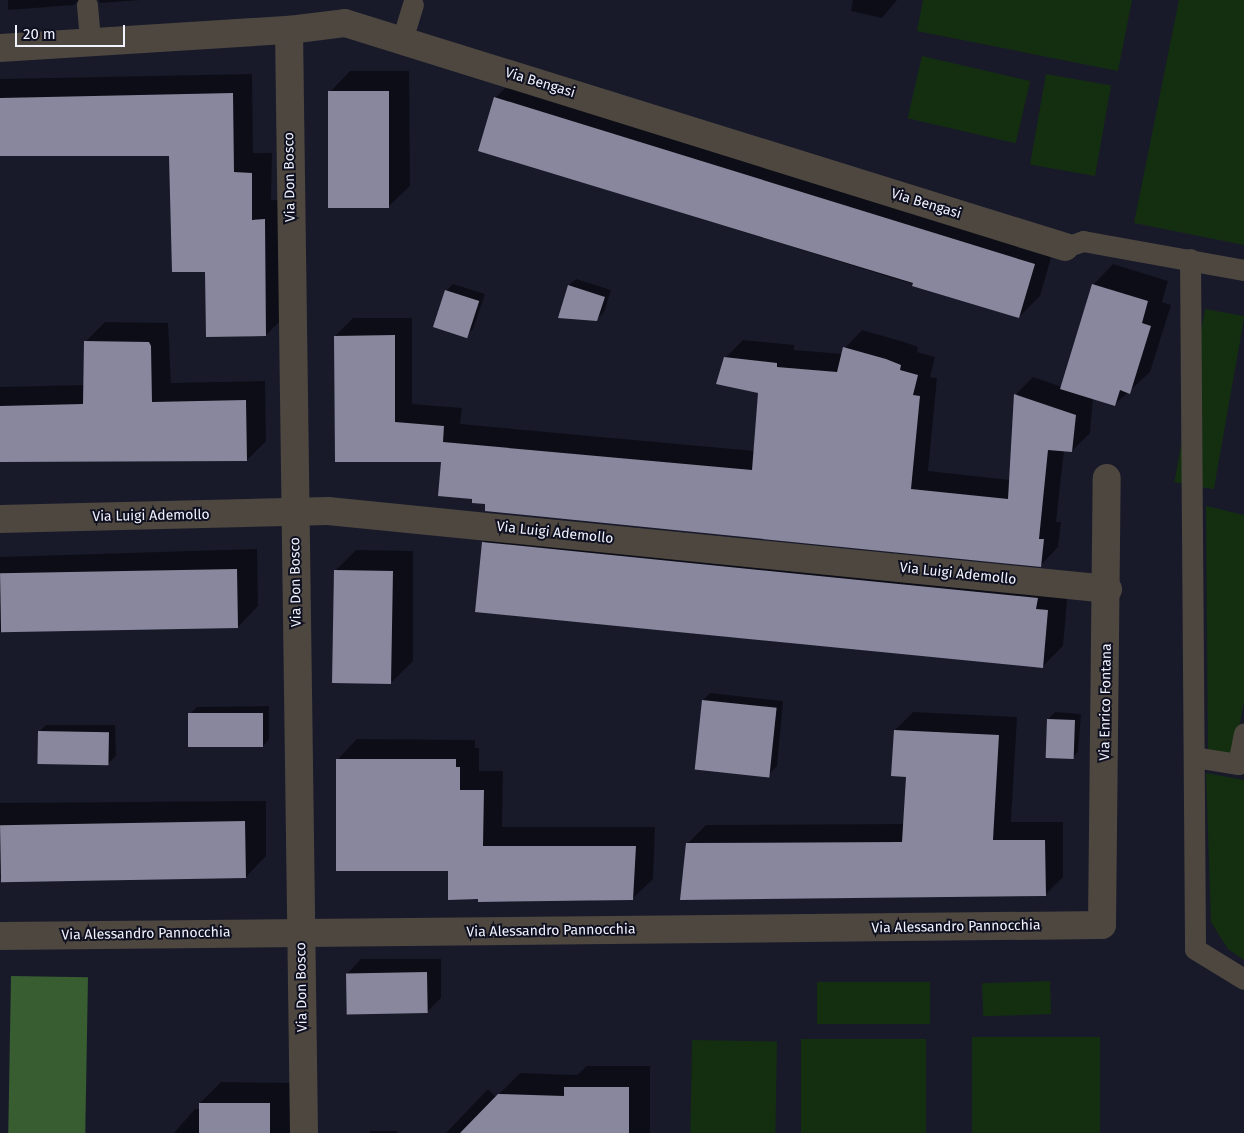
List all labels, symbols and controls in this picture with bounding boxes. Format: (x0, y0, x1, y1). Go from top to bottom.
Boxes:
scale bar (18, 15, 128, 47)
text: 20 m (23, 25, 56, 43)
street label: Via Bengasi (503, 64, 577, 102)
street label: Via Don Bosco (281, 132, 299, 222)
street label: Via Bengasi (889, 185, 963, 223)
street label: Via Luigi Ademollo (92, 507, 210, 525)
street label: Via Luigi Ademollo (496, 519, 614, 547)
street label: Via Don Bosco (287, 537, 305, 627)
street label: Via Luigi Ademollo (899, 560, 1017, 588)
street label: Via Enrico Fontana (1097, 643, 1115, 761)
street label: Via Alessandro Pannocchia (871, 917, 1041, 937)
street label: Via Alessandro Pannocchia (466, 921, 636, 941)
street label: Via Alessandro Pannocchia (61, 924, 231, 944)
street label: Via Don Bosco (293, 942, 311, 1032)

